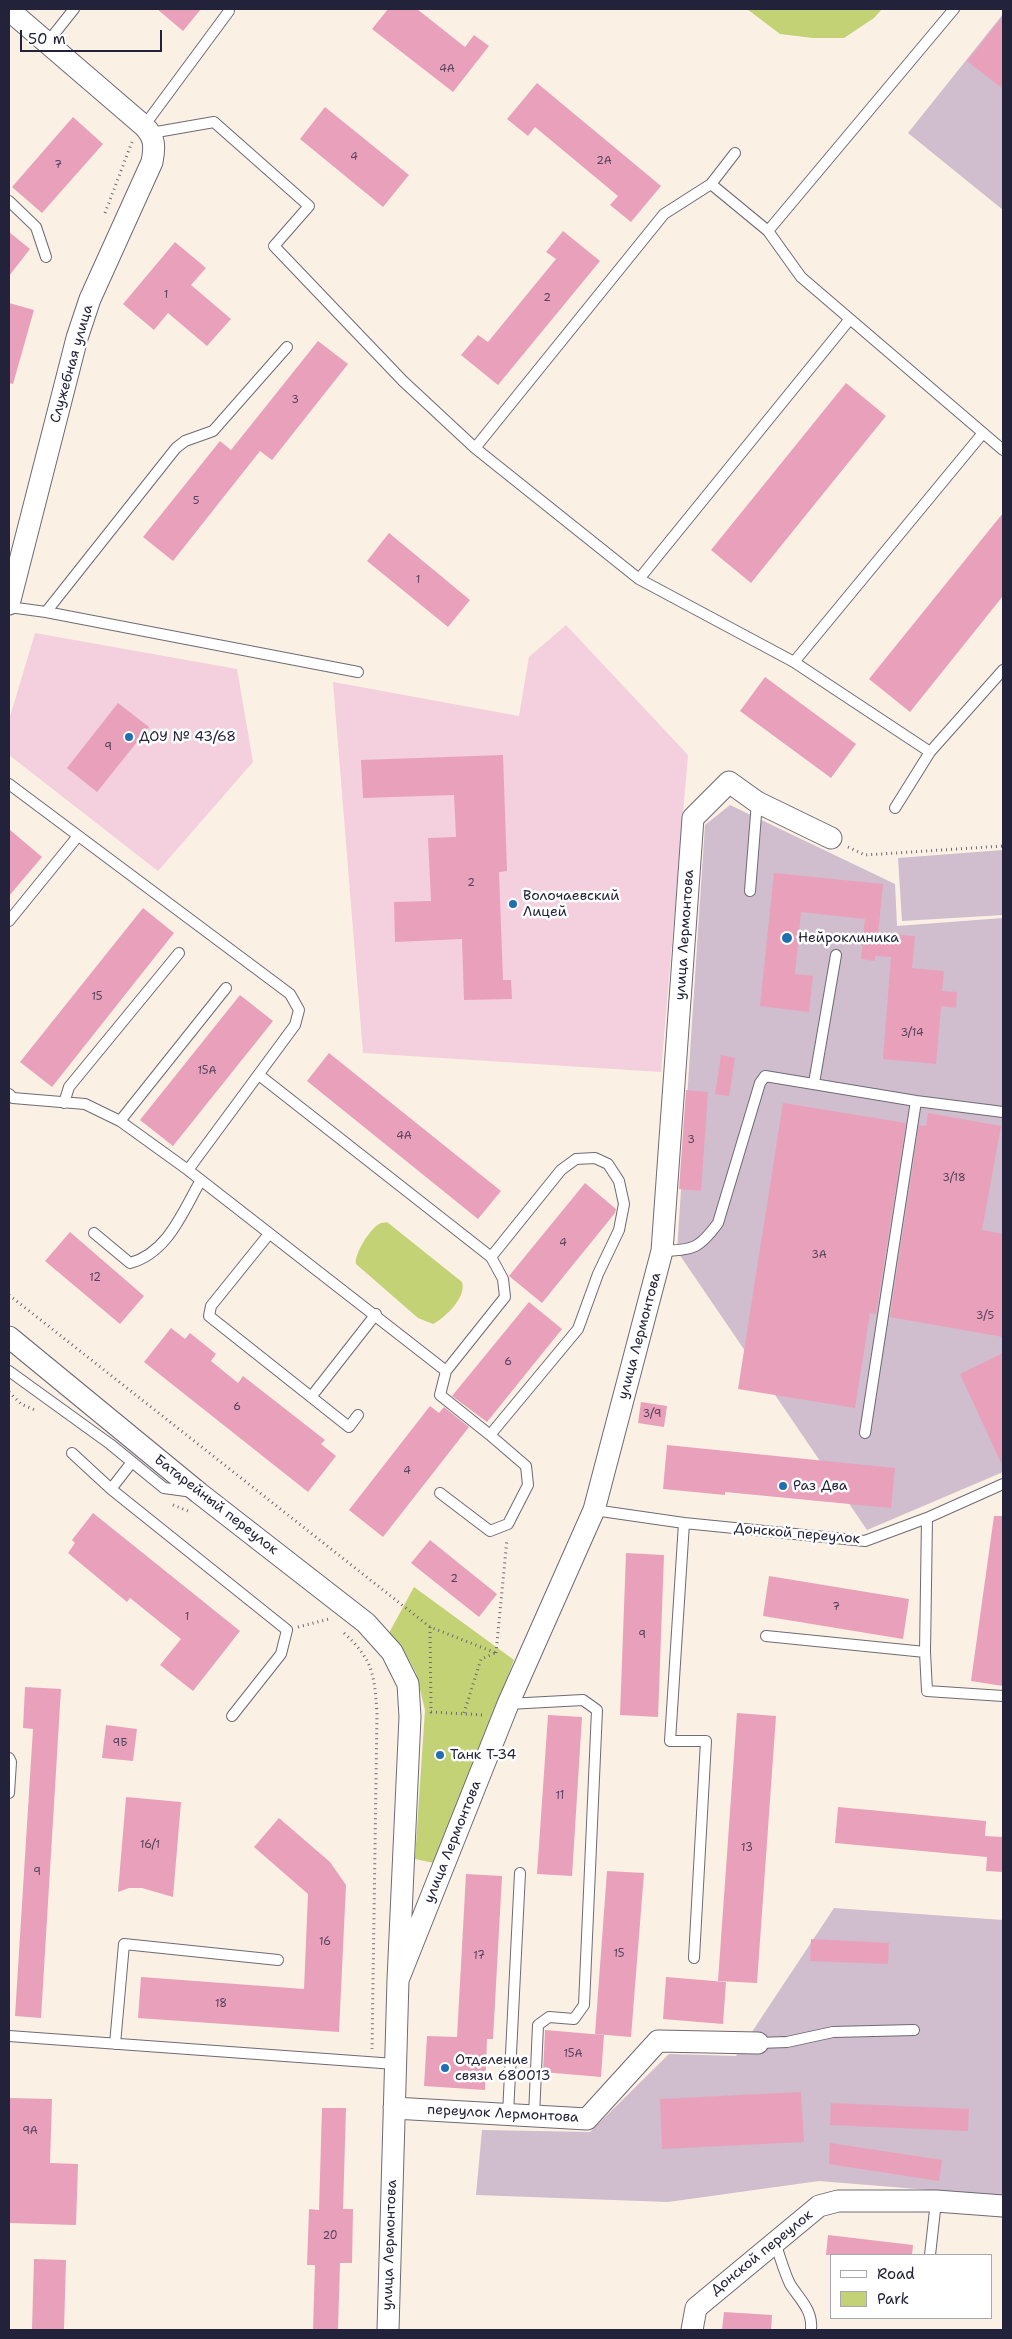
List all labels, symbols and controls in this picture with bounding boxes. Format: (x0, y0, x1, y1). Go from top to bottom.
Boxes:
scale bar (22, 20, 165, 52)
text: 50 m (28, 29, 66, 49)
house number: 4А (439, 62, 455, 76)
house number: 4 (350, 150, 358, 164)
house number: 2А (596, 154, 612, 168)
house number: 7 (54, 158, 62, 172)
house number: 1 (164, 288, 168, 302)
house number: 2 (543, 291, 551, 305)
street label: Служебная улица (47, 303, 97, 425)
house number: 3 (291, 393, 299, 407)
house number: 5 (193, 494, 199, 508)
house number: 1 (416, 573, 420, 587)
place label: ДОУ № 43/68 (139, 729, 236, 745)
marker: ДОУ № 43/68 (123, 731, 135, 743)
house number: 9 (104, 740, 112, 754)
street label: улица Лермонтова (672, 869, 698, 1001)
house number: 2 (467, 876, 475, 890)
place label: Волочаевский Лицей (523, 888, 619, 920)
marker: Волочаевский Лицей (507, 898, 519, 910)
place label: Нейроклиника (798, 930, 899, 946)
marker: Нейроклиника (780, 931, 794, 945)
house number: 15 (91, 990, 103, 1004)
house number: 3/14 (900, 1026, 924, 1040)
house number: 15А (197, 1064, 217, 1078)
house number: 4А (396, 1129, 412, 1143)
house number: 3 (687, 1133, 695, 1147)
house number: 3/18 (942, 1171, 966, 1185)
house number: 4 (559, 1236, 567, 1250)
house number: 3А (811, 1248, 827, 1262)
house number: 12 (89, 1271, 101, 1285)
street label: улица Лермонтова (615, 1271, 665, 1401)
house number: 3/5 (976, 1309, 994, 1323)
house number: 6 (504, 1355, 512, 1369)
house number: 6 (233, 1400, 241, 1414)
house number: 3/9 (642, 1407, 662, 1421)
street label: Батарейный переулок (151, 1451, 281, 1559)
house number: 4 (403, 1464, 411, 1478)
place label: Раз Два (793, 1478, 848, 1494)
marker: Раз Два (777, 1480, 789, 1492)
street label: Донской переулок (733, 1520, 861, 1548)
house number: 2 (450, 1572, 458, 1586)
house number: 7 (832, 1600, 840, 1614)
house number: 1 (185, 1610, 189, 1624)
house number: 9 (638, 1628, 646, 1642)
house number: 9Б (113, 1736, 127, 1750)
place label: Танк Т-34 (450, 1747, 516, 1763)
marker: Танк Т-34 (434, 1749, 446, 1761)
street label: улица Лермонтова (421, 1778, 485, 1906)
house number: 11 (556, 1789, 564, 1803)
house number: 16/1 (140, 1838, 160, 1852)
house number: 13 (741, 1841, 753, 1855)
house number: 9 (33, 1865, 41, 1879)
house number: 16 (319, 1935, 331, 1949)
house number: 15 (613, 1947, 625, 1961)
house number: 17 (473, 1949, 485, 1963)
house number: 18 (215, 1997, 227, 2011)
house number: 15А (563, 2047, 583, 2061)
place label: Отделение связи 680013 (455, 2052, 550, 2084)
marker: Отделение связи 680013 (439, 2062, 451, 2074)
street label: переулок Лермонтова (427, 2102, 579, 2126)
house number: 9А (22, 2124, 38, 2138)
street label: улица Лермонтова (379, 2179, 401, 2311)
street label: Донской переулок (708, 2207, 816, 2299)
house number: 20 (322, 2229, 338, 2243)
legend (830, 2254, 992, 2319)
text: Road (877, 2264, 915, 2284)
text: Park (877, 2289, 909, 2309)

